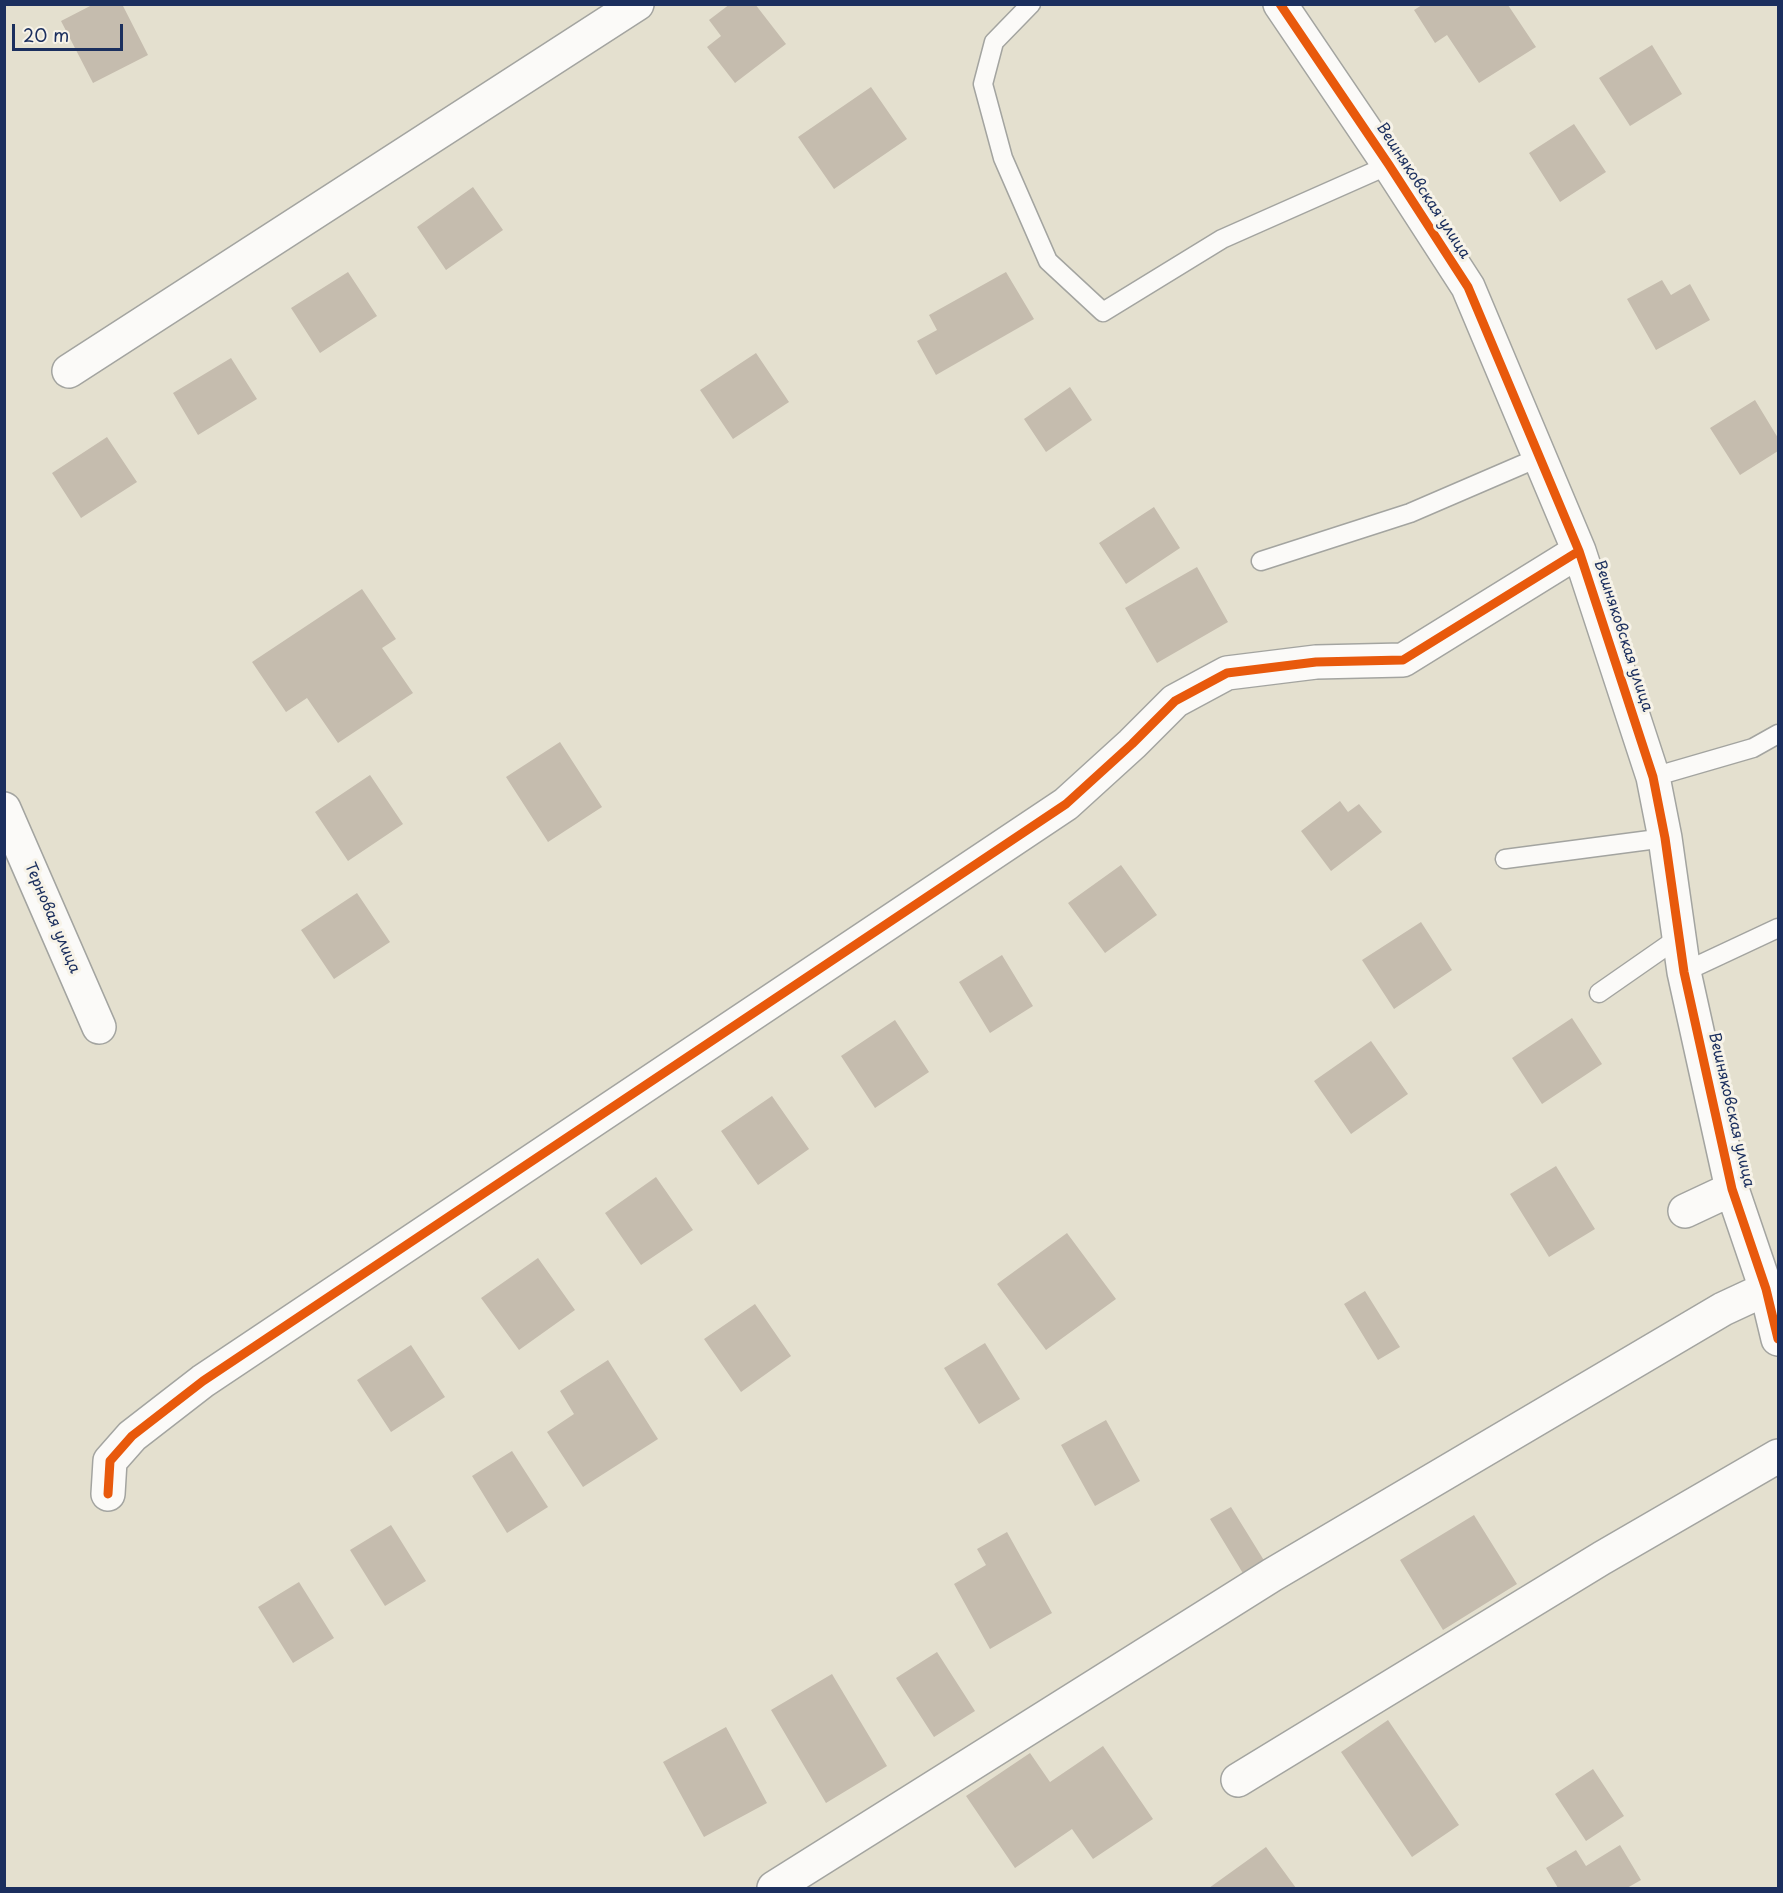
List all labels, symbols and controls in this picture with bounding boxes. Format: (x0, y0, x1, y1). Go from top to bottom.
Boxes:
scale bar (15, 12, 126, 50)
text: 20 m (23, 21, 69, 48)
street label: Вешняковская улица (1372, 120, 1474, 262)
street label: Вешняковская улица (1590, 558, 1656, 714)
street label: Терновая улица (21, 860, 83, 976)
street label: Вешняковская улица (1704, 1031, 1758, 1189)

